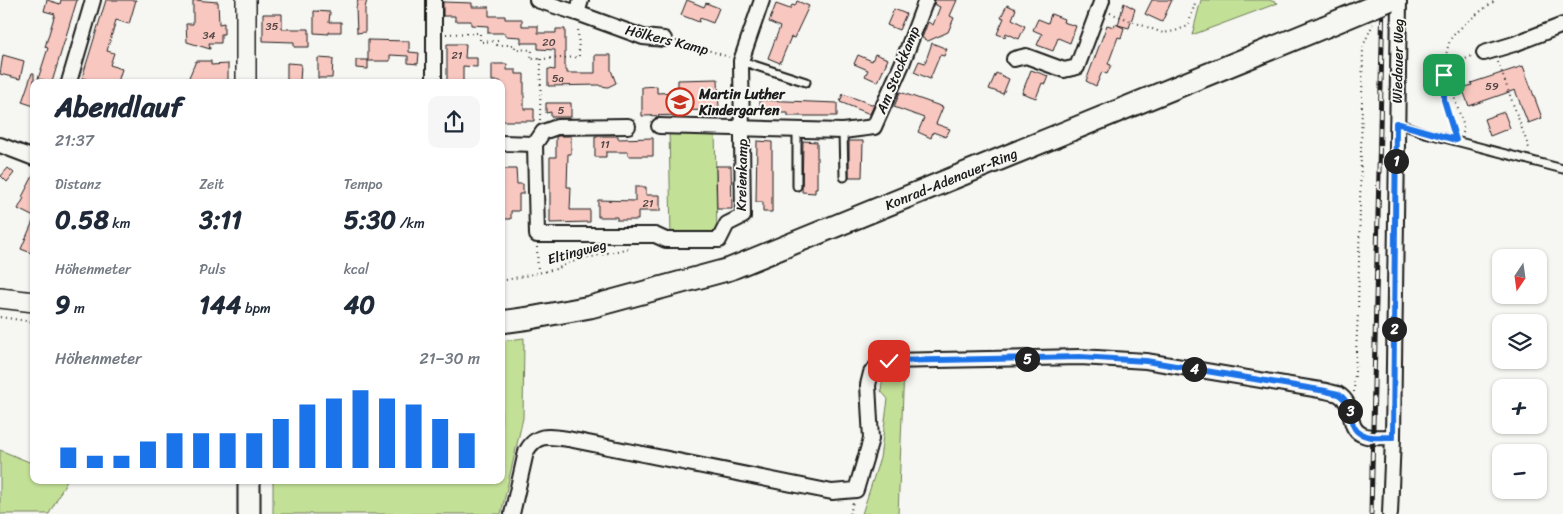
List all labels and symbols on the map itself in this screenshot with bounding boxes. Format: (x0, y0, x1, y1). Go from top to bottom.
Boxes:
house number: 35 (266, 17, 279, 36)
street label: Hölkers Kamp (623, 18, 712, 63)
street label: Wiedauer Weg (1385, 18, 1411, 104)
street label: Am Stockkamp (869, 22, 927, 119)
house number: 34 (203, 26, 216, 45)
house number: 20 (542, 33, 556, 52)
house number: 21 (451, 46, 463, 65)
pin (1423, 54, 1465, 96)
house number: 5a (552, 69, 565, 88)
house number: 59 (1485, 77, 1499, 96)
place label: Martin Luther Kindergarten (698, 82, 786, 123)
school or university icon: Martin Luther Kindergarten (665, 87, 695, 117)
house number: 5 (558, 101, 565, 120)
house number: 11 (600, 135, 610, 154)
street label: Kreienkamp (729, 138, 755, 211)
street label: Konrad-Adenauer-Ring (881, 141, 1021, 217)
pin: 1 (1384, 148, 1408, 174)
house number: 21 (642, 194, 654, 213)
street label: Eltingweg (545, 232, 609, 272)
north arrow (1492, 249, 1548, 304)
pin: 2 (1382, 316, 1406, 342)
pin (868, 340, 910, 382)
pin: 5 (1014, 346, 1040, 372)
pin: 4 (1182, 356, 1206, 382)
pin: 3 (1338, 398, 1362, 424)

